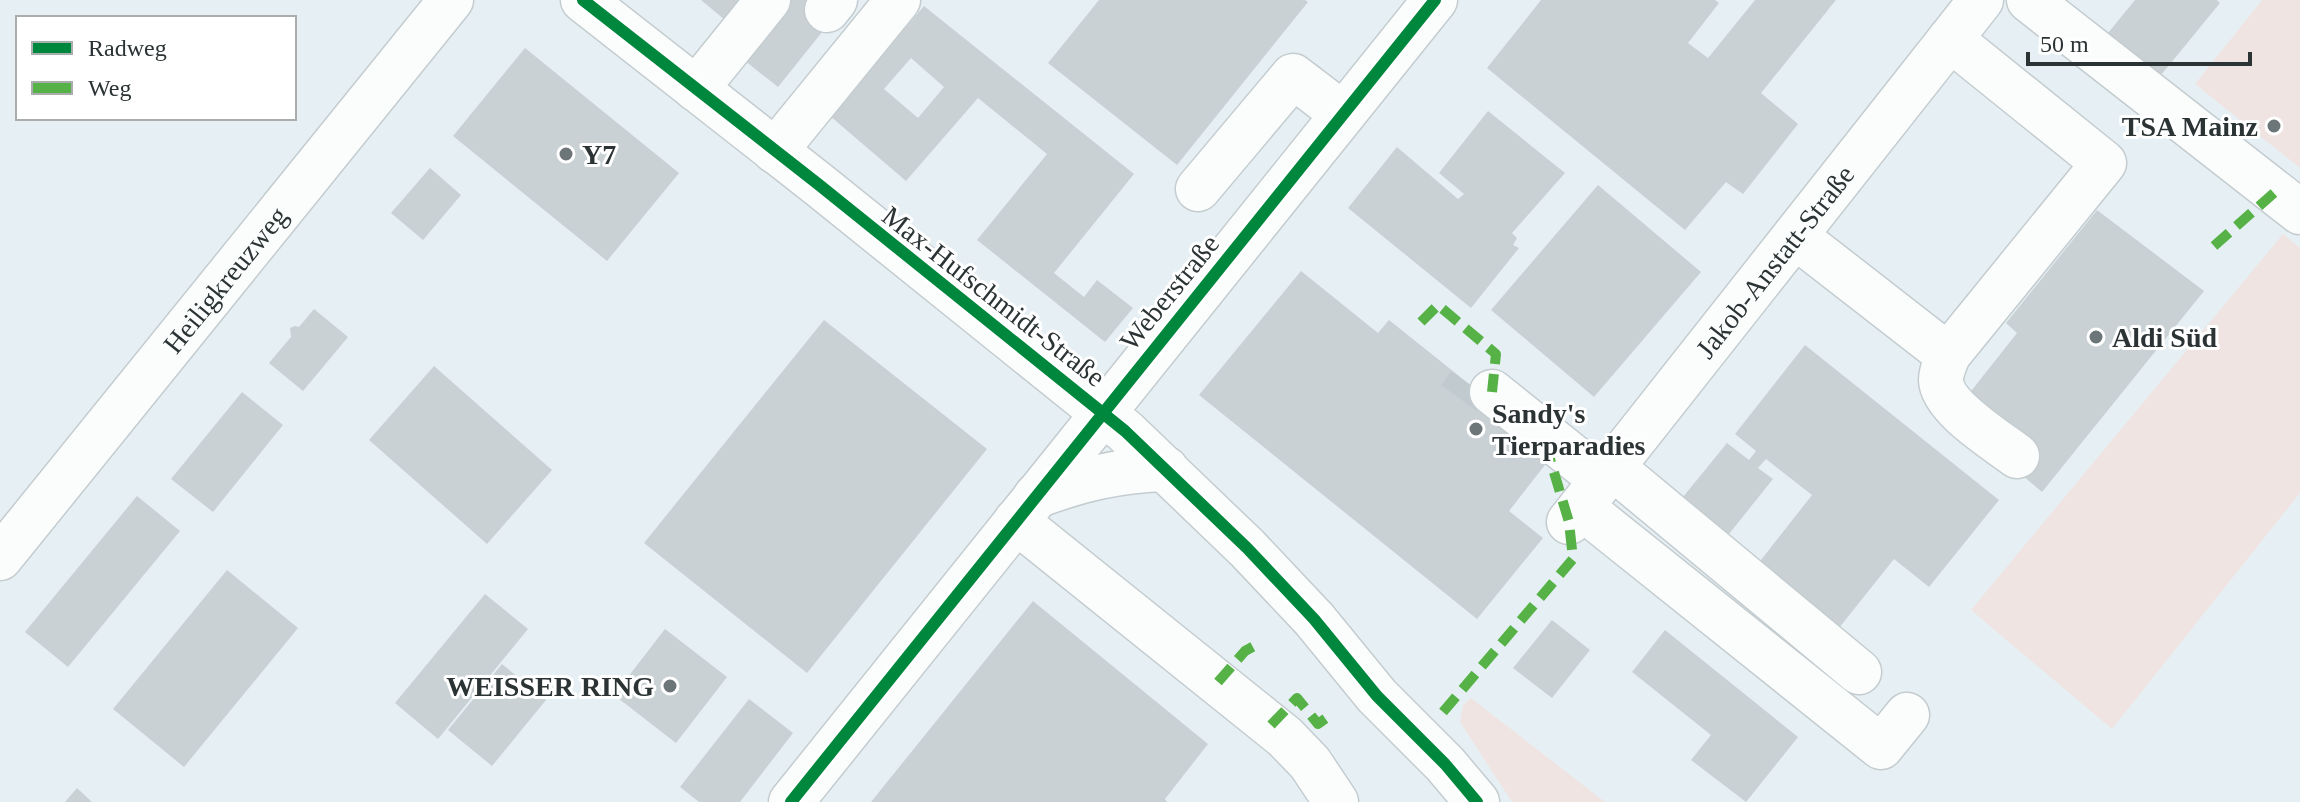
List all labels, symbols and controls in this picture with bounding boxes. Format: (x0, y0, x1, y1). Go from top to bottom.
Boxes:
legend (16, 16, 296, 120)
scale bar (2028, 16, 2250, 66)
text: 50 m (2040, 31, 2089, 57)
text: Radweg (88, 35, 167, 61)
text: Weg (88, 75, 131, 101)
place label: TSA Mainz (2122, 111, 2258, 142)
marker: TSA Mainz (2265, 117, 2283, 135)
place label: Y7 (582, 139, 616, 170)
marker: Y7 (557, 145, 575, 163)
street label: Jakob-Anstatt-Straße (1690, 159, 1861, 364)
street label: Max-Hufschmidt-Straße (876, 200, 1111, 393)
street label: Heiligkreuzweg (157, 201, 294, 359)
street label: Weberstraße (1114, 228, 1225, 356)
place label: Aldi Süd (2112, 322, 2217, 353)
marker: Aldi Süd (2087, 328, 2105, 346)
place label: Sandy's Tierparadies (1492, 398, 1646, 461)
marker: Sandy's Tierparadies (1467, 420, 1485, 438)
place label: WEISSER RING (446, 671, 654, 702)
marker: WEISSER RING (661, 677, 679, 695)

